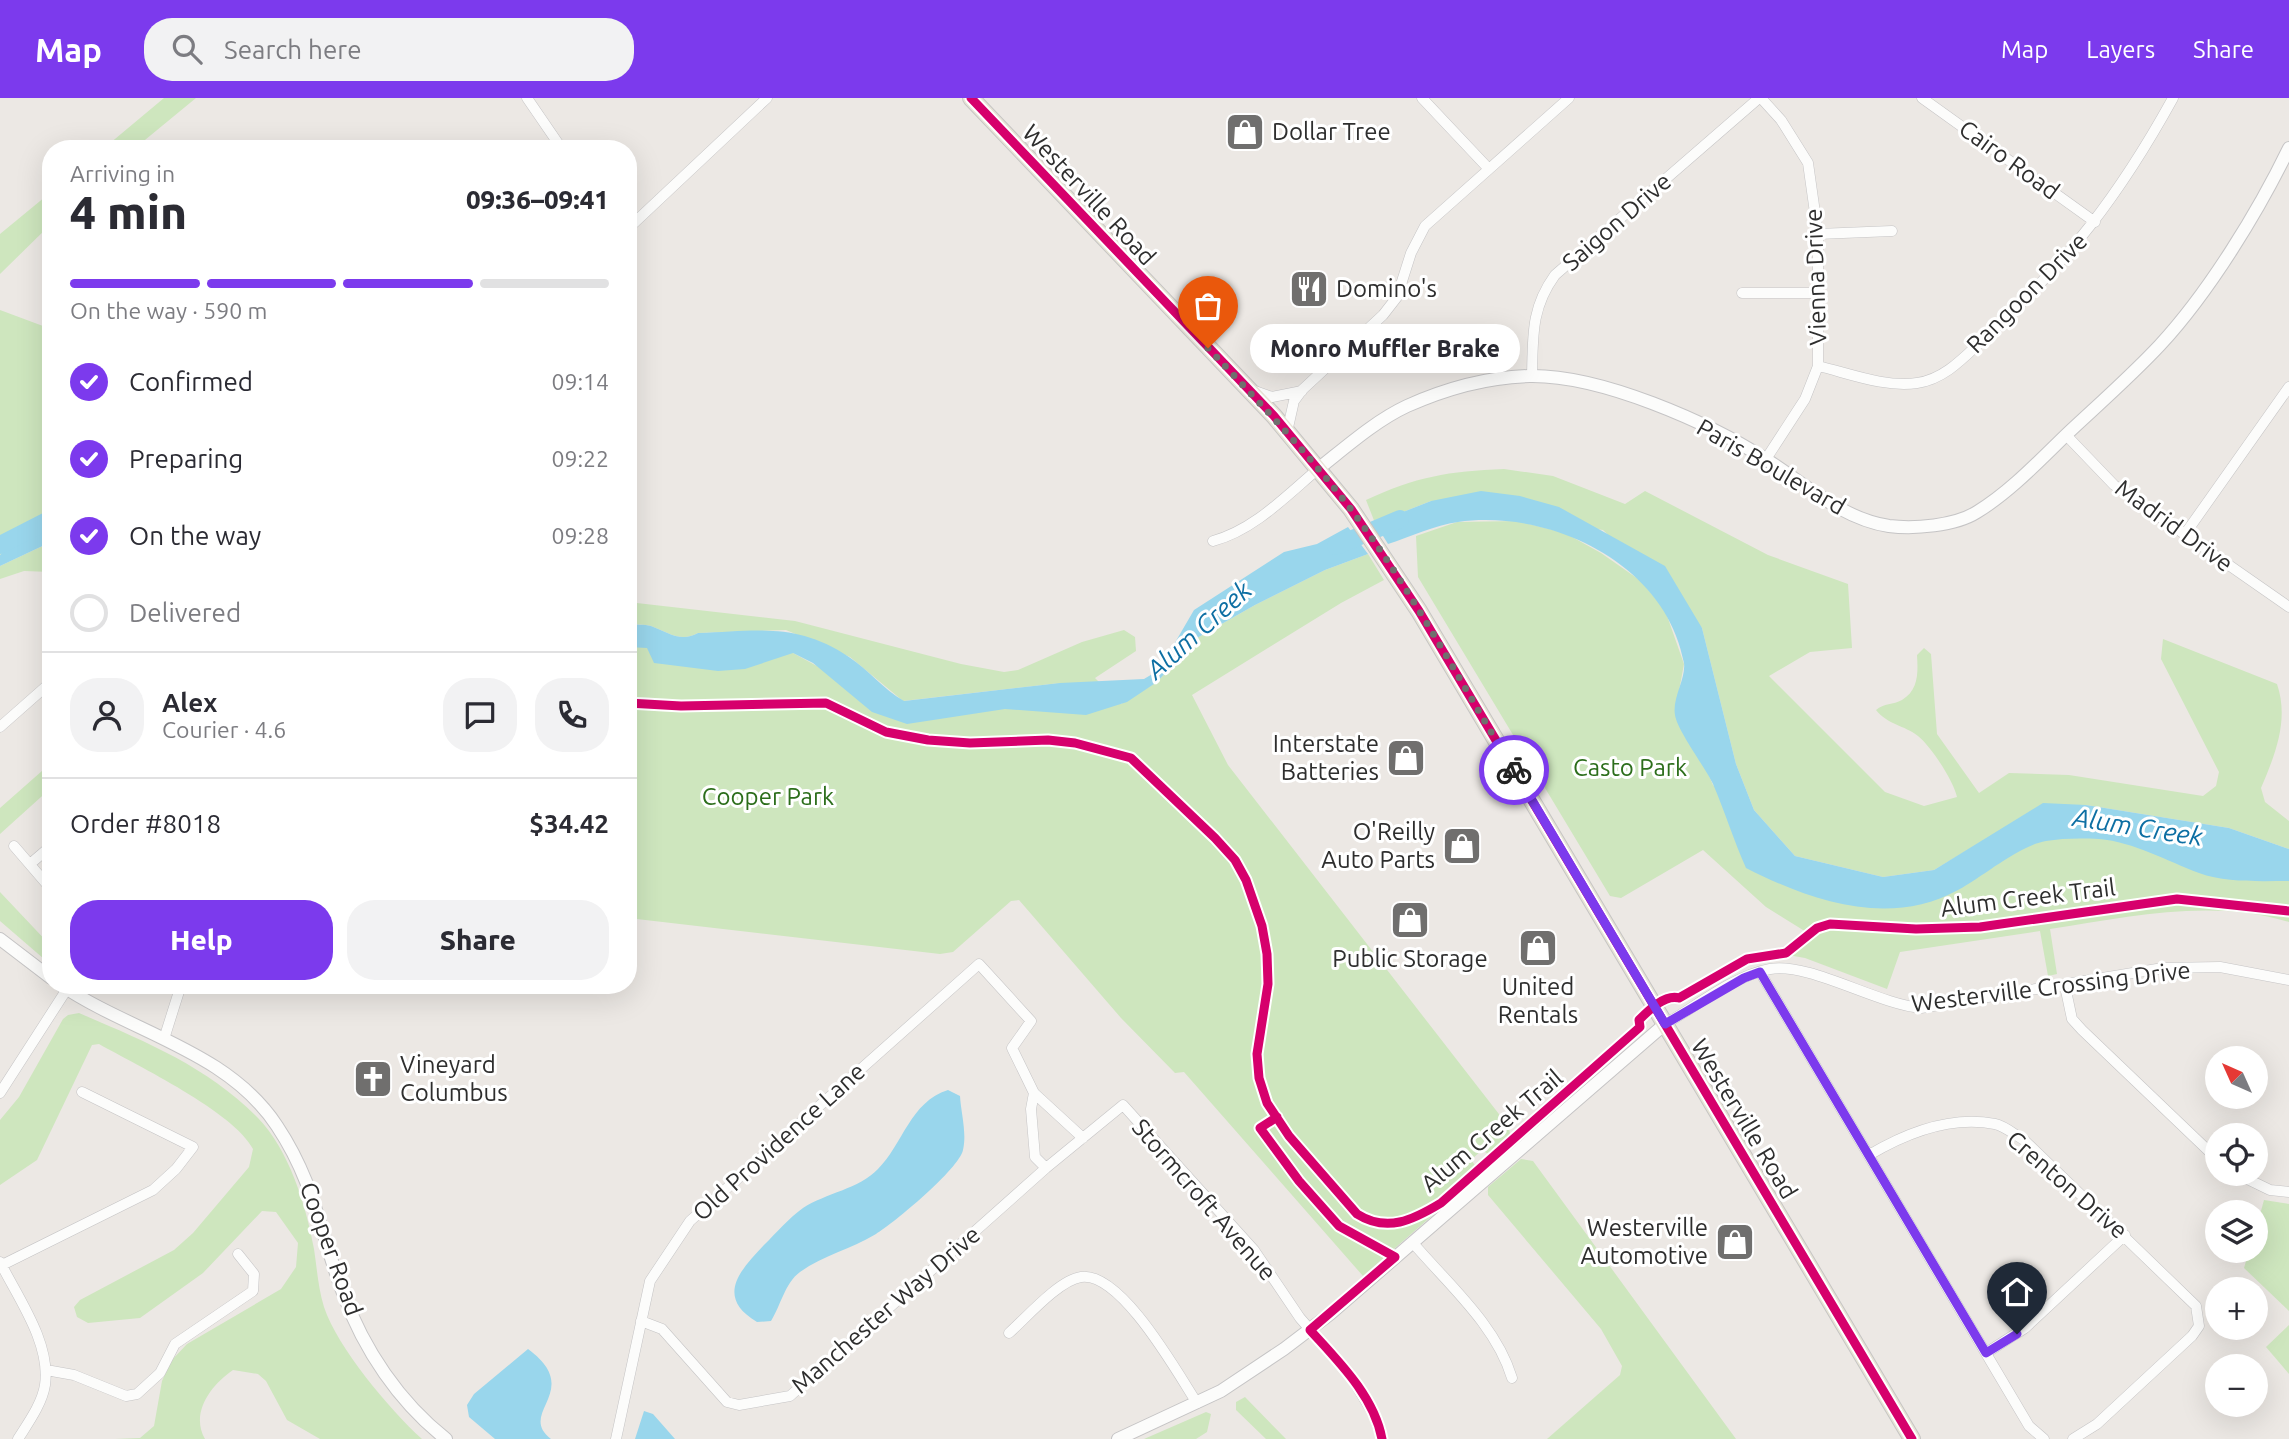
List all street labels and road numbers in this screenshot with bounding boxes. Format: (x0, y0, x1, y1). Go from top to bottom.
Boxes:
street label: Cairo Road (1954, 114, 2064, 205)
street label: Westerville Road (1017, 119, 1161, 270)
street label: Saigon Drive (1557, 167, 1676, 276)
street label: Vienna Drive (1800, 208, 1831, 346)
street label: Rangoon Drive (1961, 227, 2092, 358)
street label: Paris Boulevard (1692, 413, 1850, 520)
street label: Madrid Drive (2110, 474, 2238, 577)
street label: Alum Creek Trail (1939, 873, 2117, 922)
street label: Westerville Crossing Drive (1910, 956, 2192, 1017)
street label: Westerville Road (1686, 1034, 1803, 1204)
street label: Old Providence Lane (687, 1057, 870, 1226)
street label: Alum Creek Trail (1416, 1064, 1568, 1197)
street label: Stormcroft Avenue (1127, 1113, 1282, 1286)
street label: Crenton Drive (2002, 1125, 2133, 1244)
street label: Cooper Road (295, 1178, 368, 1319)
street label: Manchester Way Drive (786, 1221, 985, 1399)

